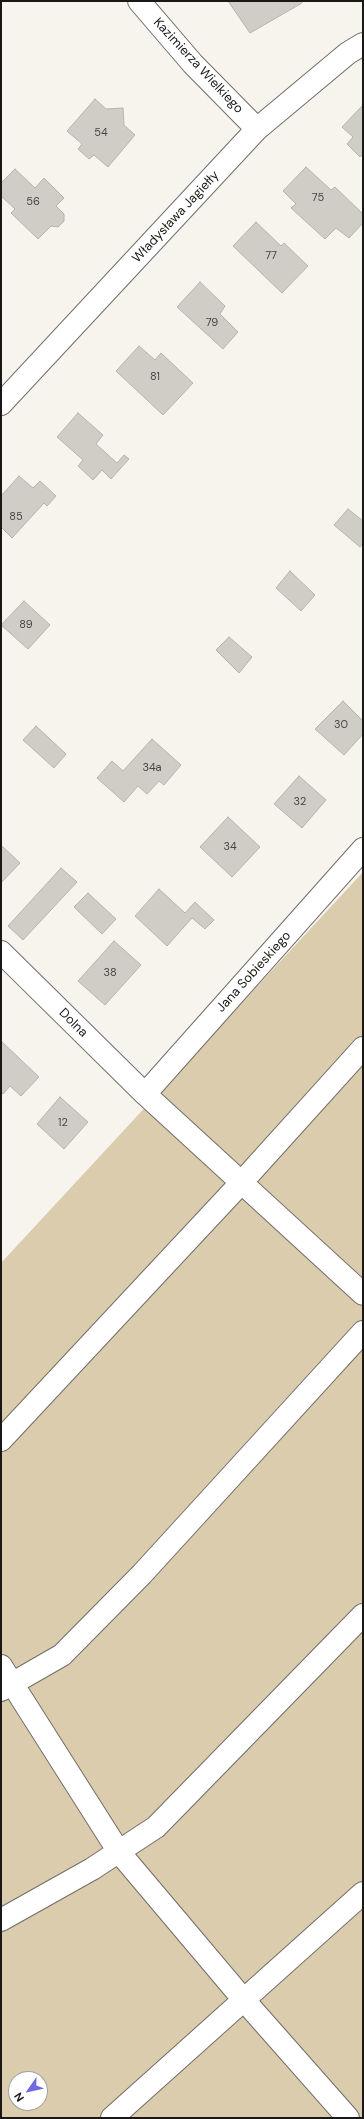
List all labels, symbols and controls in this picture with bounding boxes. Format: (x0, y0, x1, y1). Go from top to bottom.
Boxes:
street label: Kazimierza Wielkiego (150, 15, 246, 117)
house number: 54 (94, 126, 108, 140)
street label: Władysława Jagiełły (129, 168, 223, 266)
house number: 75 (312, 191, 324, 205)
house number: 56 (26, 195, 40, 209)
house number: 77 (265, 249, 277, 263)
house number: 79 (206, 316, 218, 330)
house number: 81 (150, 370, 160, 384)
house number: 85 (9, 510, 23, 524)
house number: 89 (19, 618, 33, 632)
house number: 30 (334, 718, 348, 732)
house number: 34a (142, 761, 162, 775)
house number: 32 (294, 795, 306, 809)
house number: 34 (223, 840, 237, 854)
street label: Jana Sobieskiego (214, 928, 294, 1016)
house number: 38 (103, 966, 117, 980)
street label: Dolna (55, 1005, 91, 1041)
house number: 12 (58, 1116, 68, 1130)
north arrow (8, 2071, 48, 2111)
text: N (11, 2090, 27, 2104)

